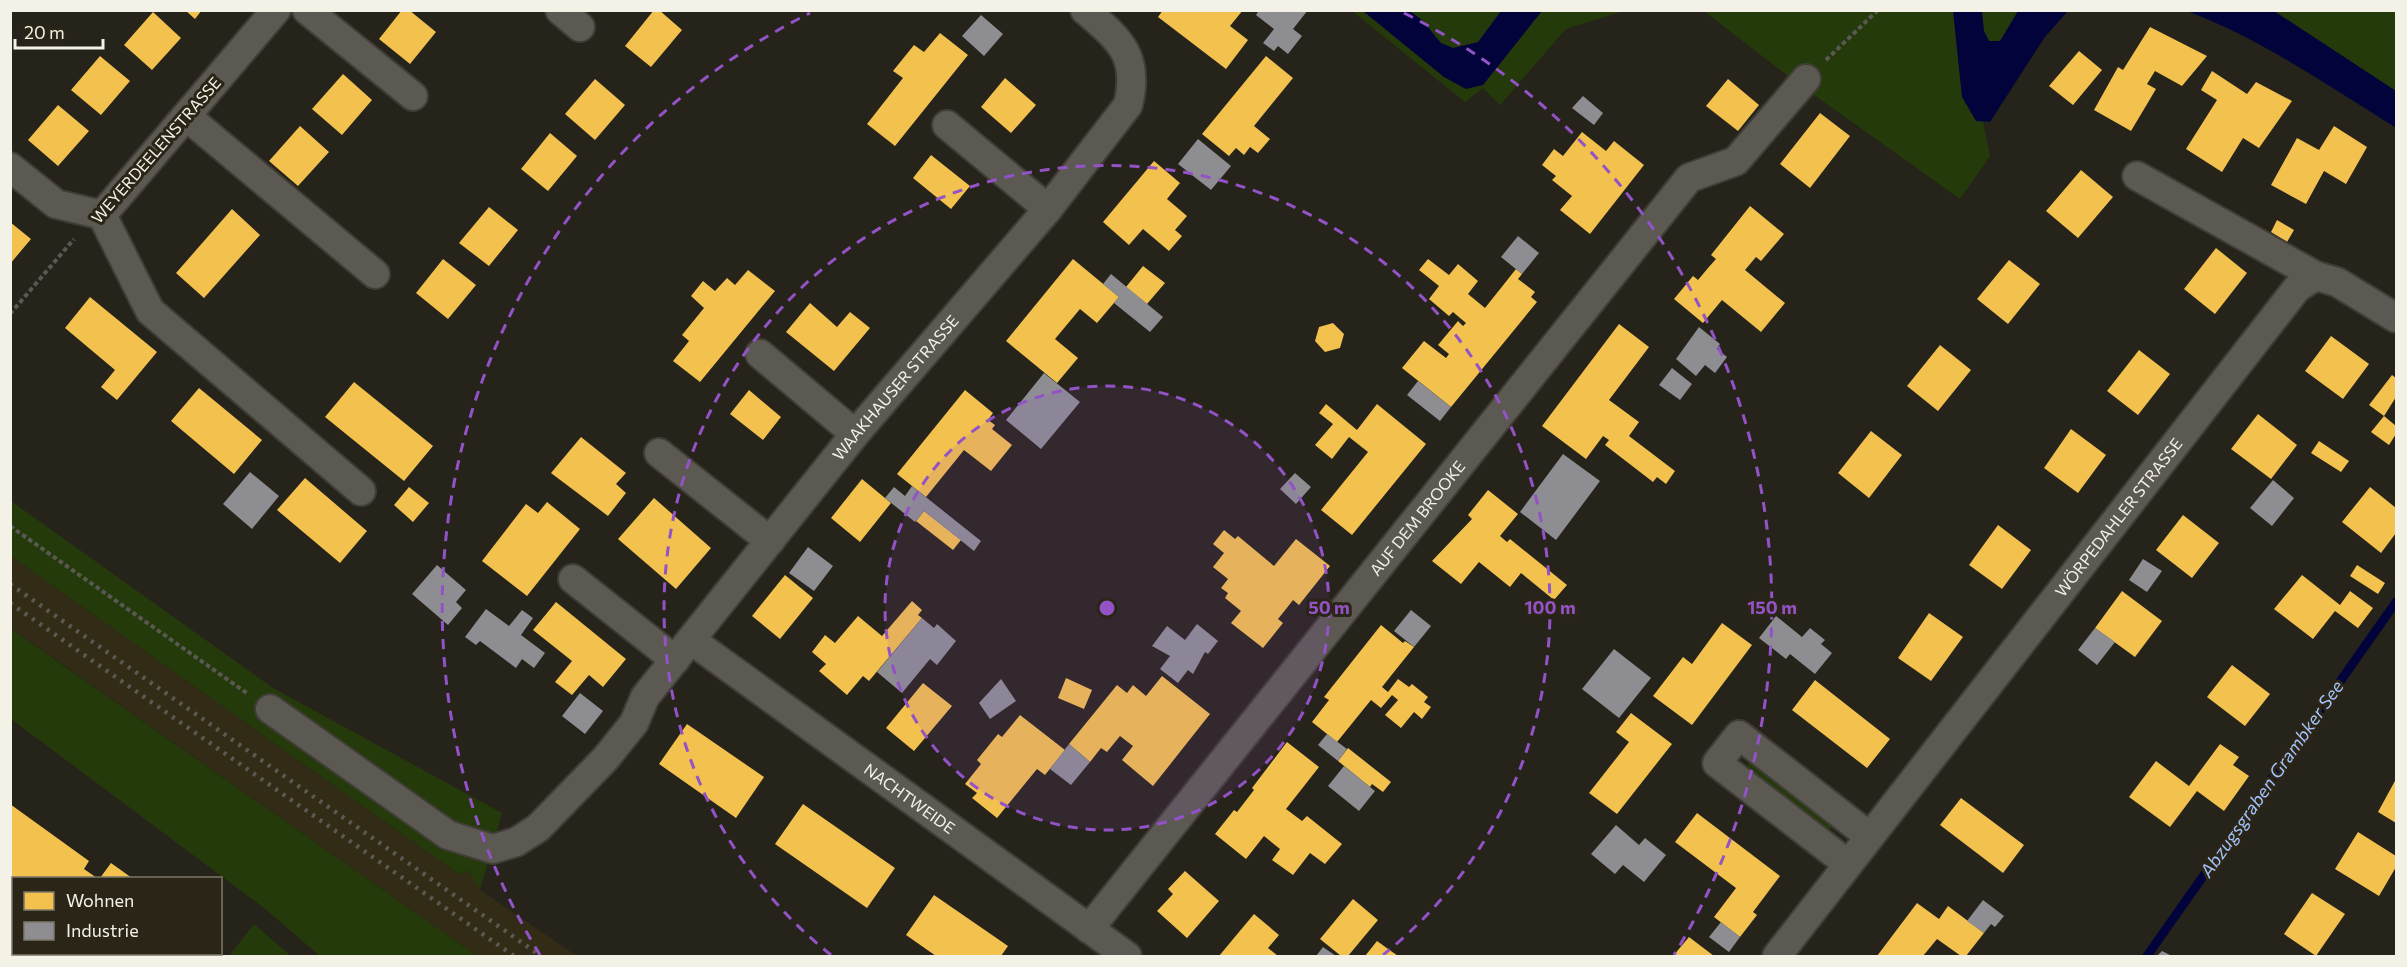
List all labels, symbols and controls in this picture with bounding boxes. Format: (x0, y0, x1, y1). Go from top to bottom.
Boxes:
scale bar (15, 12, 104, 50)
text: 20 m (24, 21, 65, 43)
street label: WEYERDEELENSTRASSE (87, 73, 224, 227)
street label: WAAKHAUSER STRASSE (828, 311, 962, 464)
street label: WÖRPEDAHLER STRASSE (2051, 434, 2186, 600)
street label: AUF DEM BROOKE (1365, 457, 1469, 579)
text: 50 m (1308, 596, 1350, 618)
text: 100 m (1524, 596, 1576, 618)
text: 150 m (1747, 596, 1797, 618)
centre of rings (1097, 598, 1117, 618)
water label: Abzugsgraben Grambker See (2194, 675, 2348, 882)
street label: NACHTWEIDE (861, 759, 959, 837)
legend (12, 877, 222, 955)
text: Wohnen (66, 889, 134, 911)
text: Industrie (66, 919, 139, 941)

